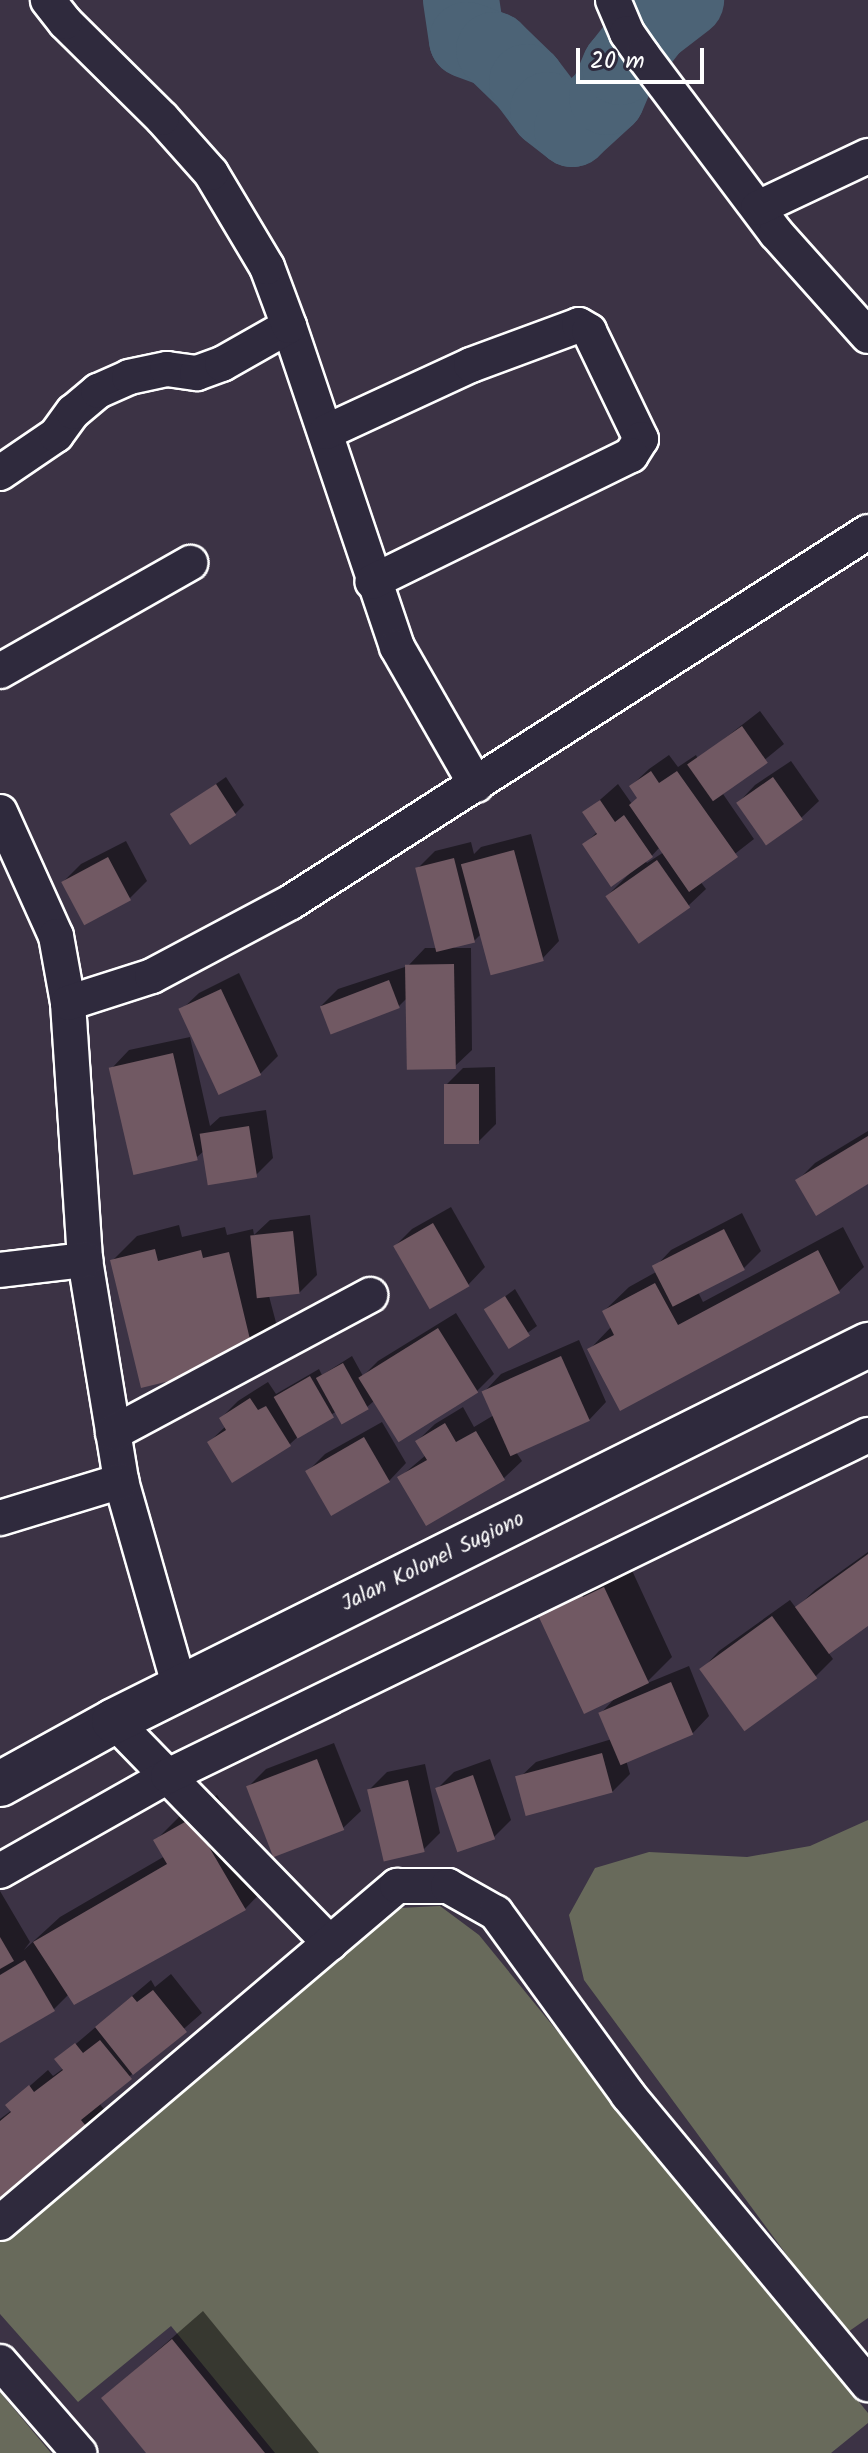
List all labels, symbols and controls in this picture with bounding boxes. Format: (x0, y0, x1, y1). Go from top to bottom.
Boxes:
scale bar (580, 32, 708, 82)
text: 20 m (590, 42, 645, 81)
street label: Jalan Kolonel Sugiono (337, 1506, 529, 1618)

